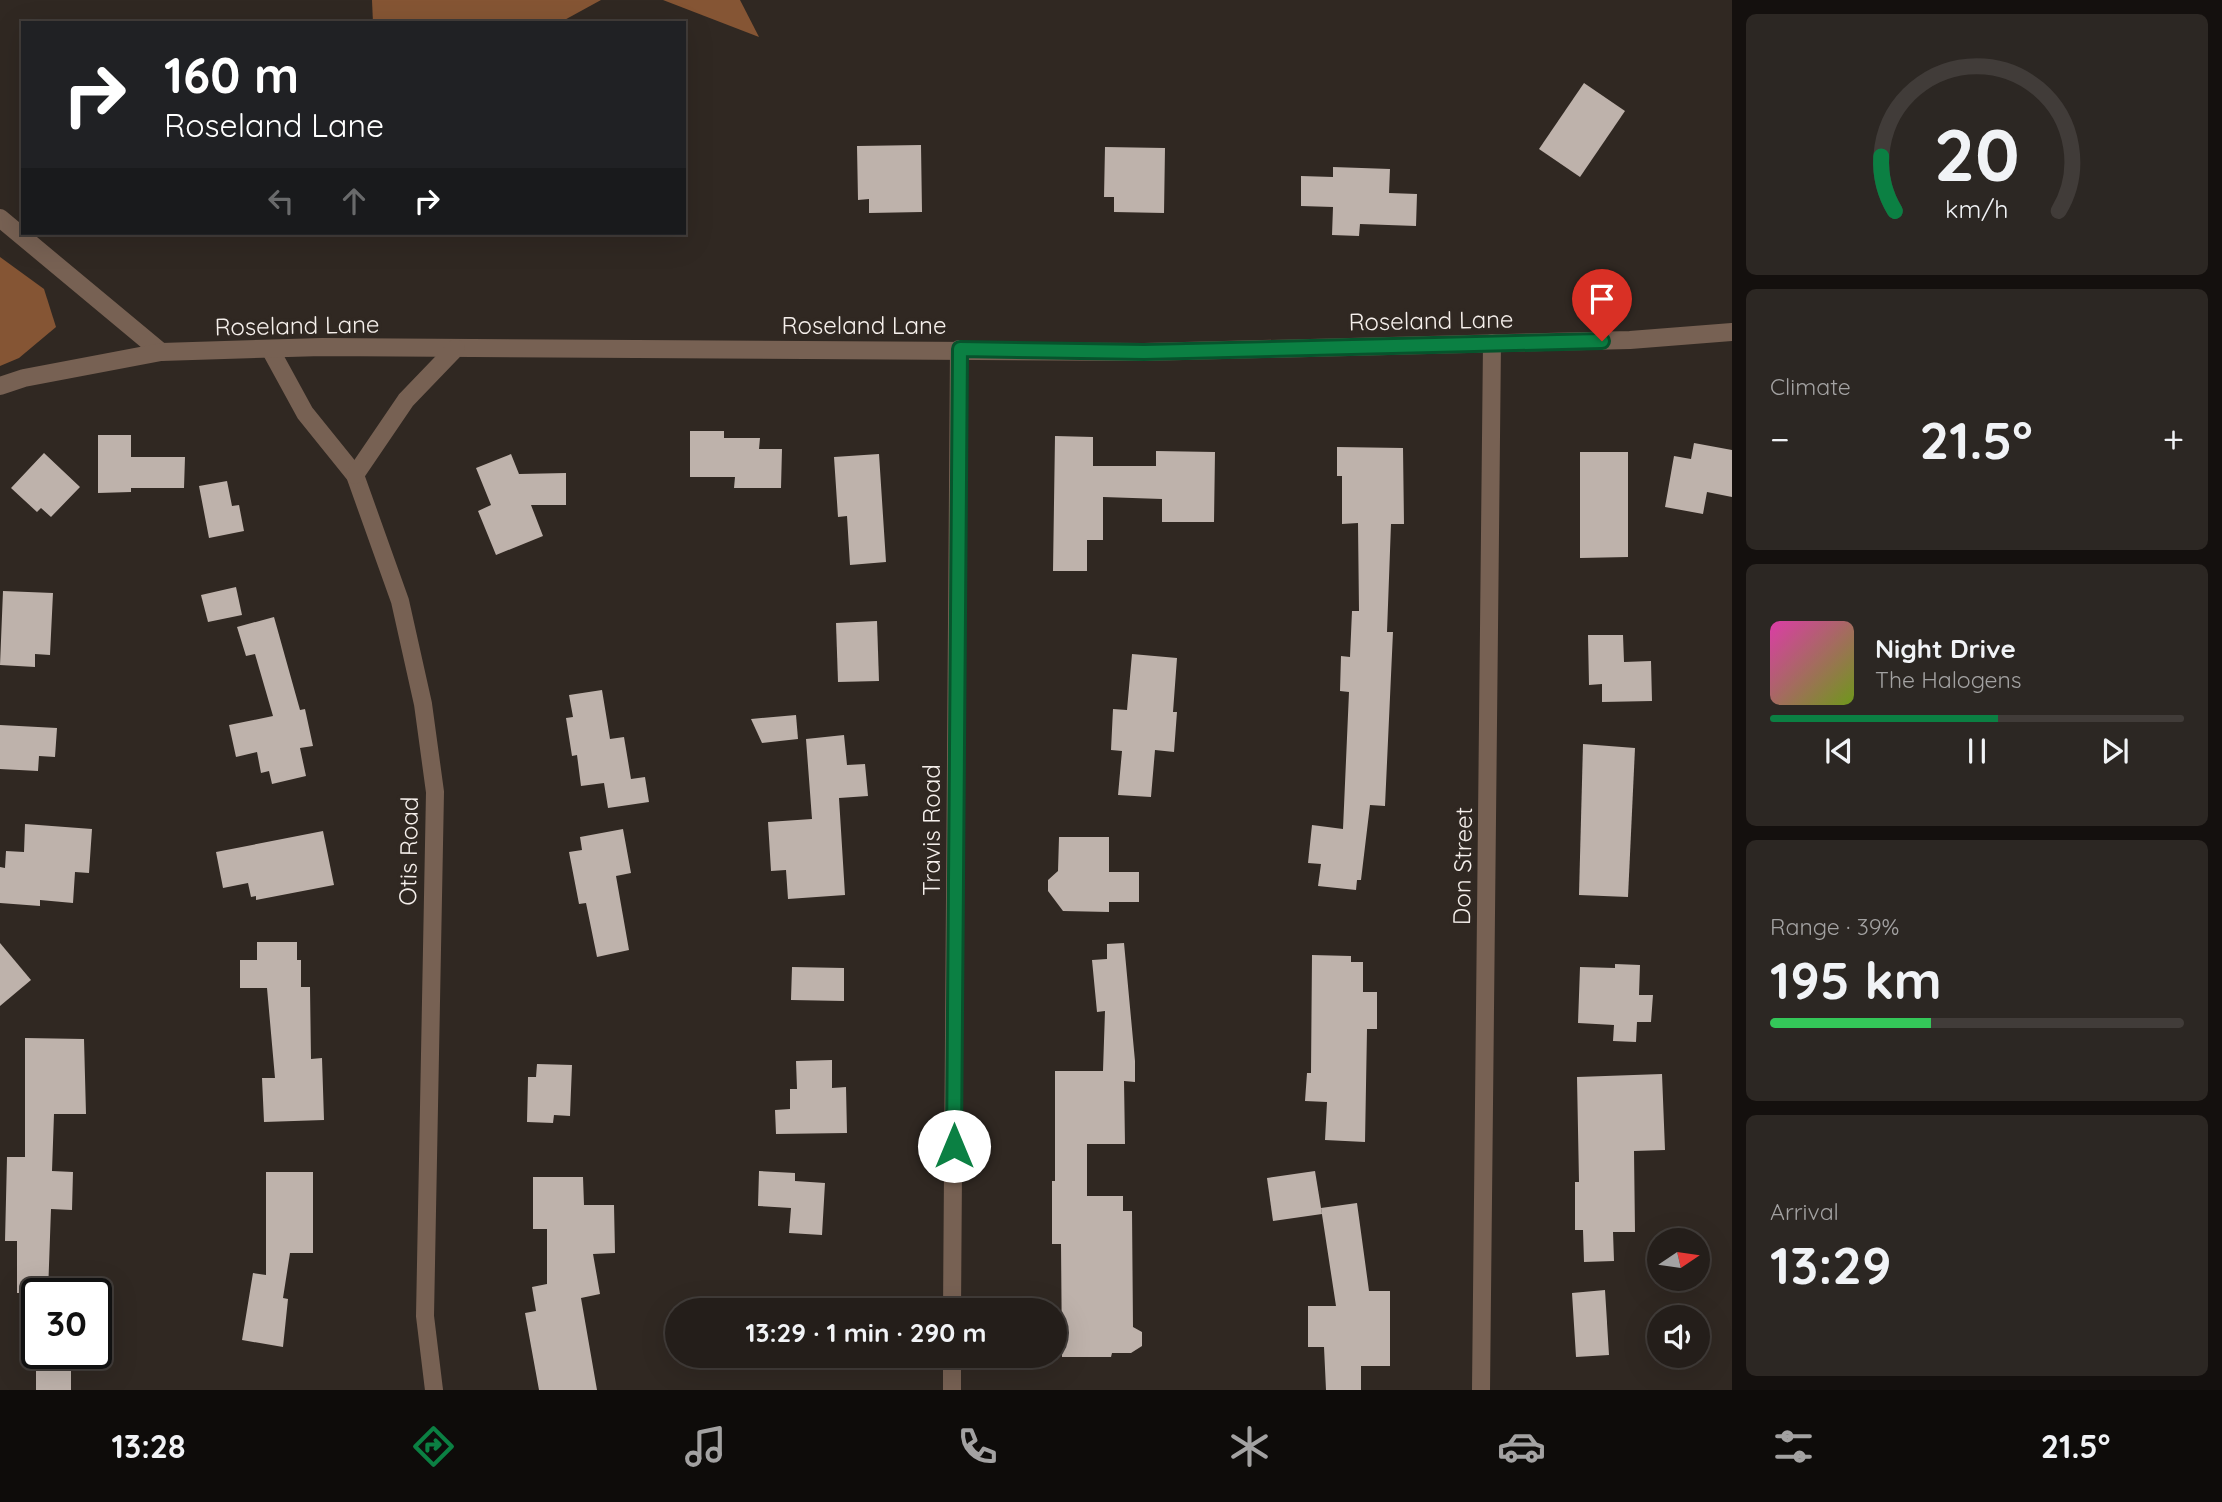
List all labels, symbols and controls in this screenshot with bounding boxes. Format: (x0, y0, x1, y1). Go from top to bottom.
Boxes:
text: 160 m (164, 44, 299, 105)
icon: right (49, 49, 140, 140)
text: Roseland Lane (164, 105, 384, 145)
text: 20 (1934, 108, 2020, 199)
icon: left (262, 182, 300, 220)
icon: ahead (335, 182, 373, 220)
icon: right (408, 182, 446, 220)
text: km/h (1945, 192, 2009, 223)
pin (1572, 269, 1632, 341)
icon: arrive (1583, 280, 1621, 318)
street label: Roseland Lane (1348, 304, 1514, 336)
street label: Roseland Lane (214, 309, 380, 341)
street label: Roseland Lane (781, 310, 947, 340)
text: Climate (1770, 372, 1851, 401)
text: 21.5° (1920, 407, 2033, 472)
text: − (1770, 415, 1790, 463)
text: + (2163, 415, 2184, 463)
text: Night Drive (1875, 632, 2016, 665)
text: The Halogens (1875, 665, 2022, 694)
icon: previous (1820, 732, 1858, 770)
icon: pause (1958, 732, 1996, 770)
icon: next (2096, 732, 2134, 770)
street label: Travis Road (916, 764, 946, 896)
street label: Otis Road (392, 796, 424, 906)
street label: Don Street (1446, 807, 1478, 925)
text: Range · 39% (1770, 912, 1899, 941)
text: 195 km (1770, 947, 1942, 1012)
position arrow (917, 1109, 991, 1183)
text: Arrival (1770, 1197, 1839, 1226)
north arrow (1647, 1228, 1710, 1292)
map controls (1647, 1228, 1710, 1368)
text: 13:29 (1770, 1232, 1891, 1297)
speed limit sign: 30 (21, 1278, 112, 1369)
button: sound (1647, 1305, 1710, 1368)
text: 13:29 · 1 min · 290 m (745, 1316, 987, 1349)
icon: directions (409, 1422, 458, 1471)
icon: music (681, 1422, 730, 1471)
icon: phone (953, 1422, 1002, 1471)
icon: climate (1225, 1422, 1274, 1471)
icon: car (1497, 1422, 1546, 1471)
icon: filters (1769, 1422, 1818, 1471)
text: 13:28 (112, 1426, 186, 1466)
text: 21.5° (2041, 1426, 2110, 1466)

